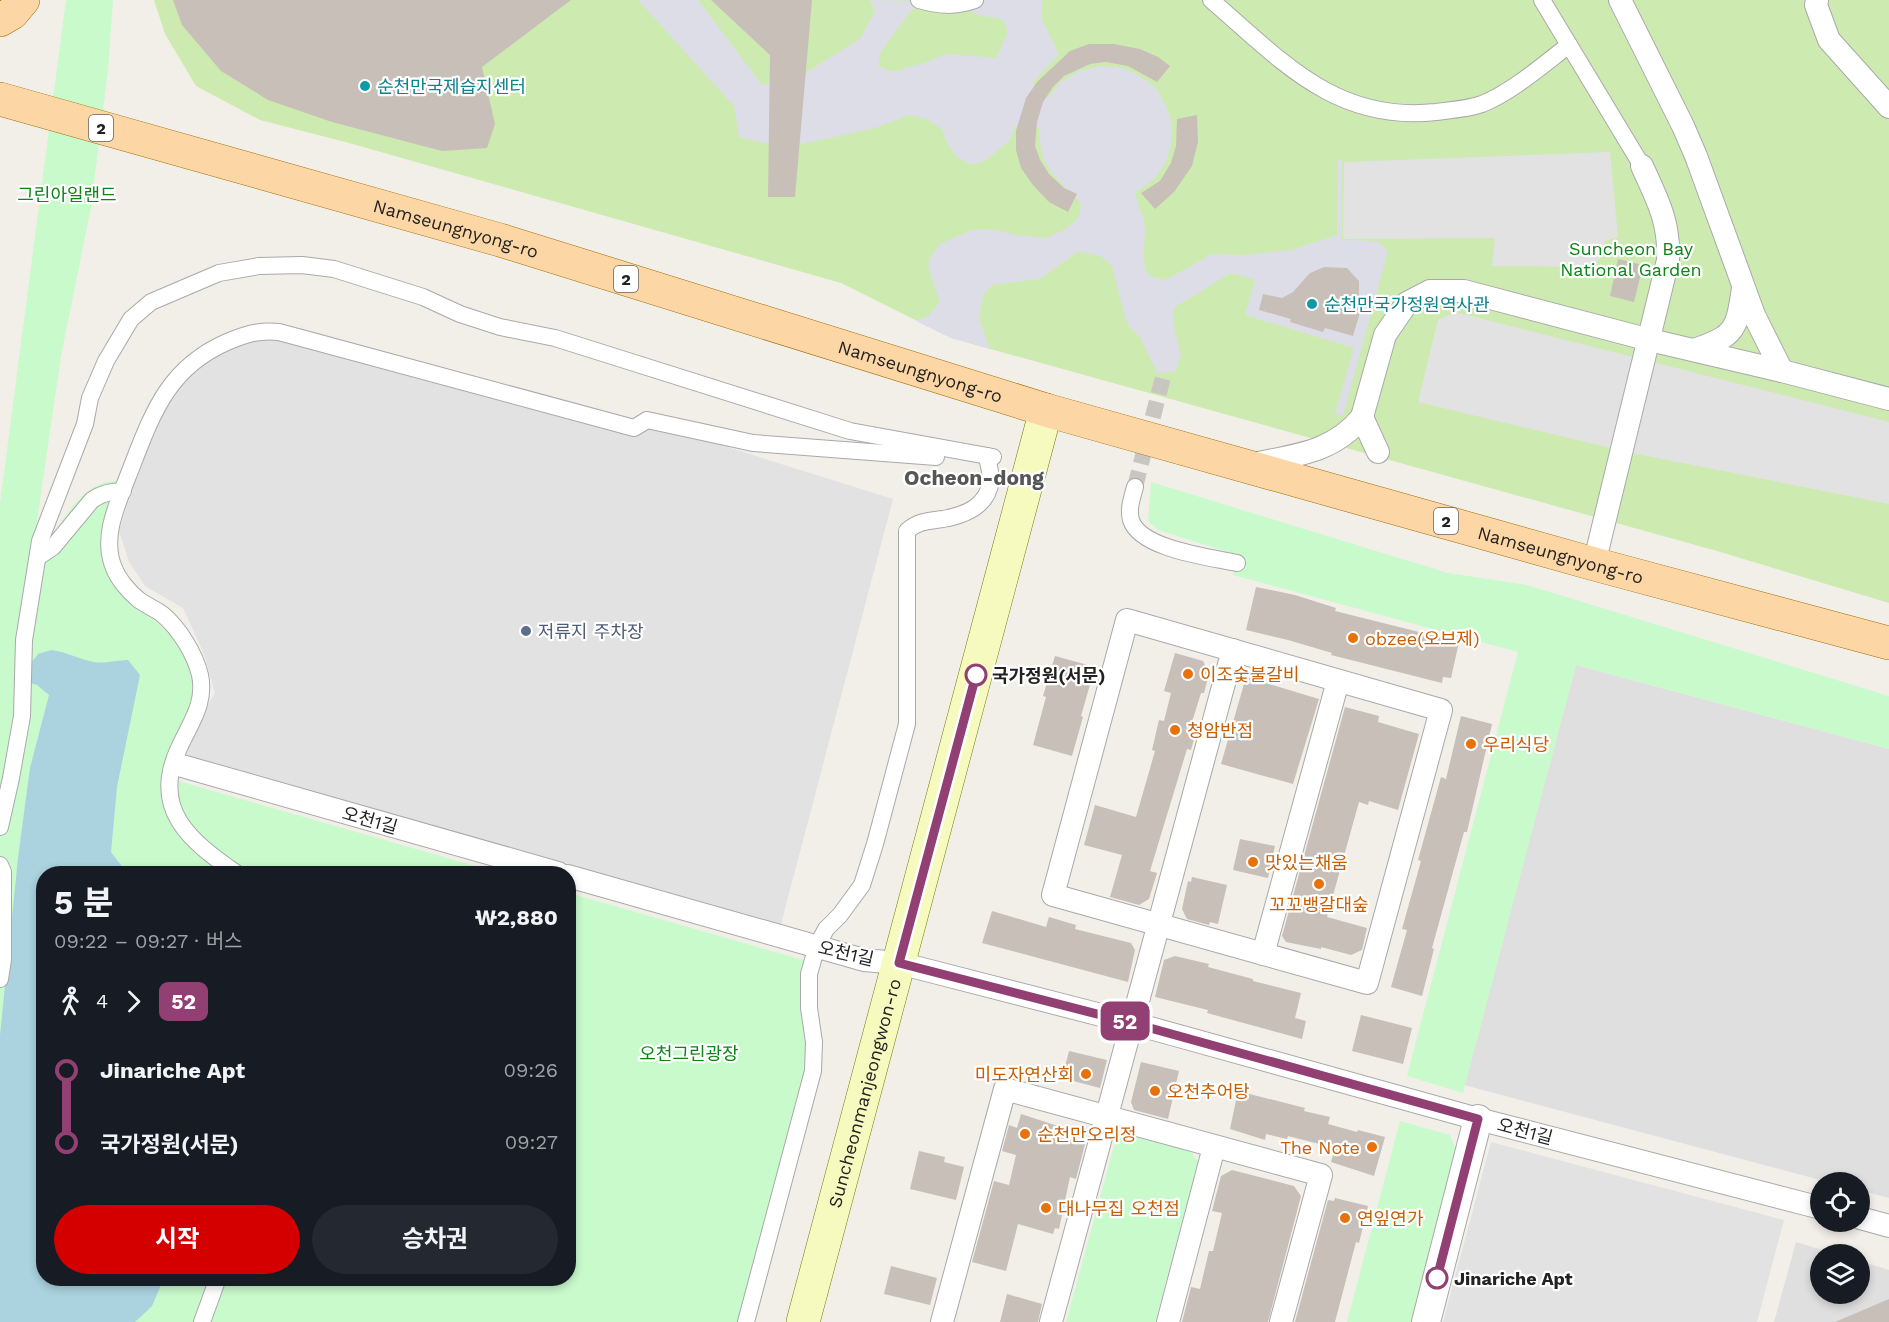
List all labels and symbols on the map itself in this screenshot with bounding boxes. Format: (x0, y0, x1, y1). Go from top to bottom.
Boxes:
place label: 순천만국제습지센터 (377, 76, 526, 97)
marker: 순천만국제습지센터 (358, 79, 372, 93)
road number: 2 (89, 115, 113, 141)
park label: 그린아일랜드 (17, 184, 117, 205)
street label: Namseungnyong-ro (371, 194, 541, 262)
park label: Suncheon Bay National Garden (1560, 238, 1702, 280)
road number: 2 (614, 266, 638, 292)
place label: 순천만국가정원역사관 (1324, 294, 1490, 315)
marker: 순천만국가정원역사관 (1305, 297, 1319, 311)
street label: Namseungnyong-ro (836, 336, 1005, 406)
district label: Ocheon-dong (904, 465, 1044, 490)
road number: 2 (1434, 508, 1458, 534)
street label: Namseungnyong-ro (1476, 521, 1646, 587)
place label: 저류지 주차장 (538, 621, 644, 642)
marker: 저류지 주차장 (519, 624, 533, 638)
place label: obzee(오브제) (1365, 628, 1479, 649)
marker: obzee(오브제) (1346, 631, 1360, 645)
marker: 국가정원(서문) (965, 664, 987, 686)
place label: 이조숯불갈비 (1200, 664, 1299, 685)
place label: 국가정원(서문) (992, 665, 1105, 686)
marker: 이조숯불갈비 (1181, 667, 1195, 681)
place label: 청암반점 (1187, 720, 1253, 741)
marker: 청암반점 (1168, 723, 1182, 737)
place label: 우리식당 (1483, 734, 1549, 755)
marker: 우리식당 (1464, 737, 1478, 751)
street label: 오천1길 (340, 802, 400, 838)
place label: 맛있는채움 (1265, 852, 1348, 873)
marker: 맛있는채움 (1246, 855, 1260, 869)
marker: 꼬꼬뱅갈대숲 (1312, 877, 1326, 891)
place label: 꼬꼬뱅갈대숲 (1269, 894, 1369, 915)
street label: 오천1길 (816, 936, 876, 970)
street label: Suncheonmanjeongwon-ro (823, 976, 905, 1210)
line badge: 52 (1098, 1002, 1152, 1040)
park label: 오천그린광장 (639, 1043, 739, 1064)
place label: 미도자연산회 (975, 1064, 1074, 1085)
marker: 미도자연산회 (1079, 1067, 1093, 1081)
place label: 오천추어탕 (1167, 1081, 1250, 1102)
marker: 오천추어탕 (1148, 1084, 1162, 1098)
street label: 오천1길 (1495, 1114, 1555, 1148)
place label: 순천만오리정 (1037, 1124, 1136, 1145)
marker: 순천만오리정 (1018, 1127, 1032, 1141)
place label: The Note (1280, 1137, 1360, 1158)
marker: The Note (1365, 1140, 1379, 1154)
place label: 대나무집 오천점 (1058, 1198, 1180, 1219)
marker: 대나무집 오천점 (1039, 1201, 1053, 1215)
place label: 연잎연가 (1357, 1208, 1424, 1229)
marker: 연잎연가 (1338, 1211, 1352, 1225)
marker: Jinariche Apt (1426, 1267, 1448, 1289)
place label: Jinariche Apt (1454, 1268, 1573, 1289)

